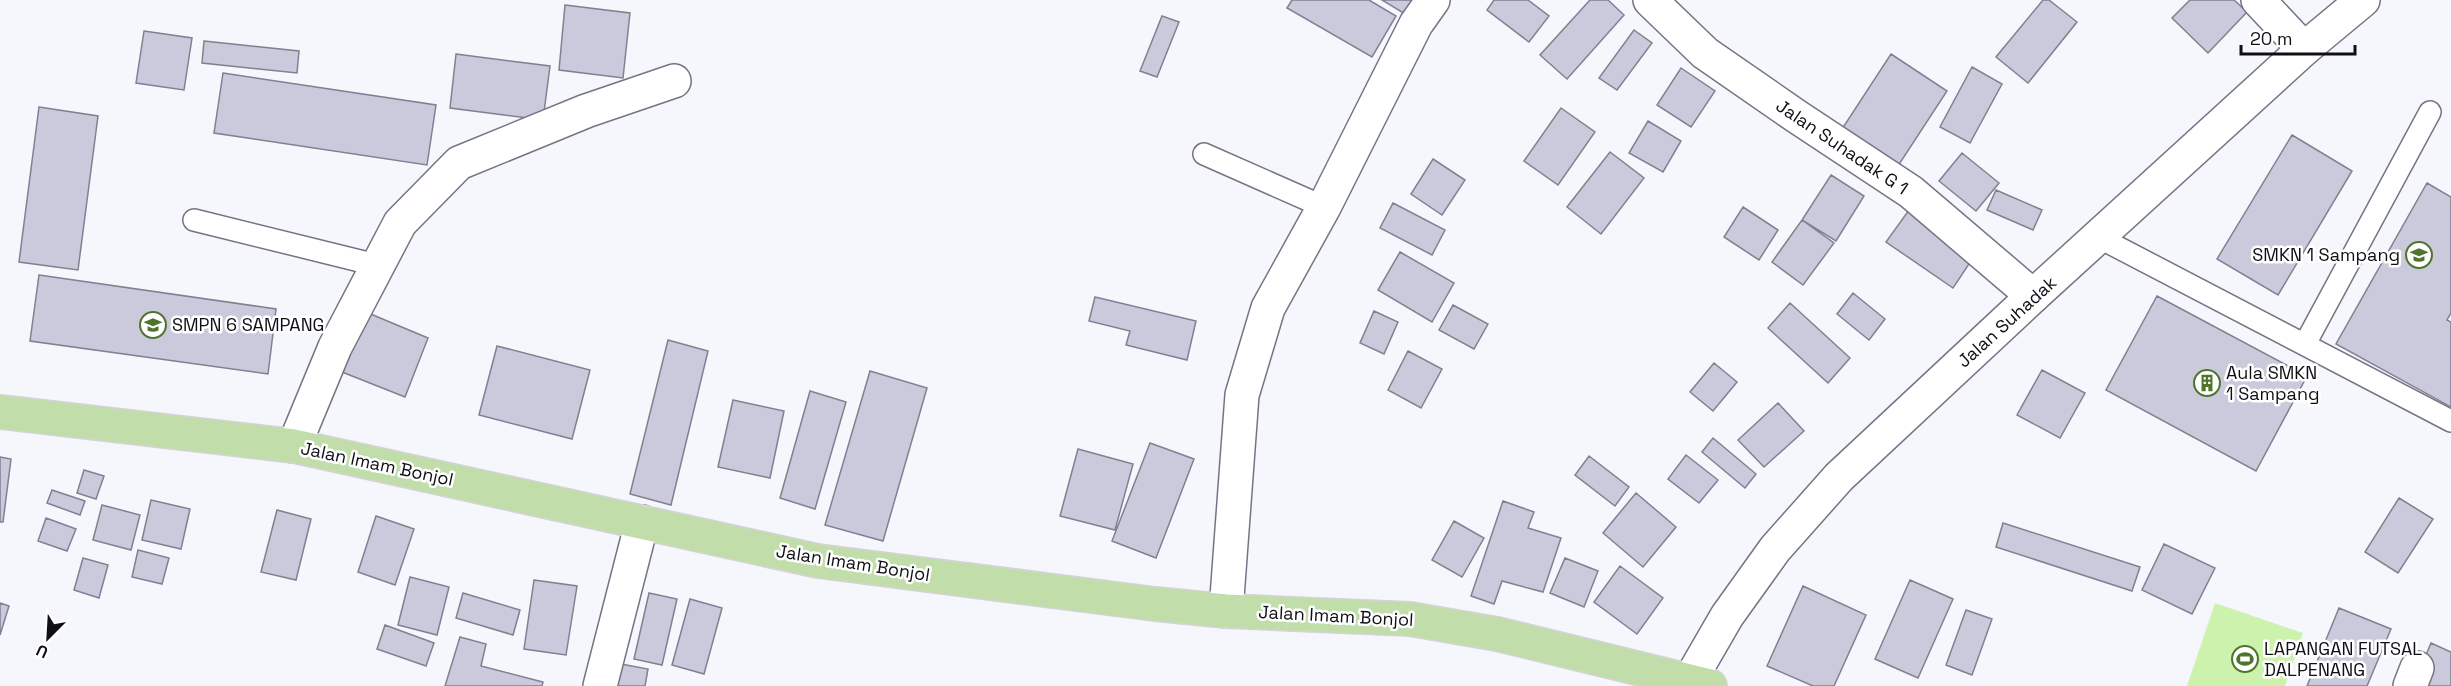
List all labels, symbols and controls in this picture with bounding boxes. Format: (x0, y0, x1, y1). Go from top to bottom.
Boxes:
scale bar (2241, 18, 2355, 56)
text: 20 m (2250, 27, 2293, 50)
street label: Jalan Suhadak G 1 (1772, 94, 1913, 199)
school or university icon: SMKN 1 Sampang (2404, 240, 2434, 270)
place label: SMKN 1 Sampang (2252, 243, 2400, 266)
street label: Jalan Suhadak (1952, 271, 2061, 372)
school or university icon: SMPN 6 SAMPANG (138, 310, 168, 340)
place label: SMPN 6 SAMPANG (172, 313, 325, 336)
place label: Aula SMKN 1 Sampang (2226, 361, 2320, 405)
building icon: Aula SMKN 1 Sampang (2192, 368, 2222, 398)
street label: Jalan Imam Bonjol (299, 436, 455, 491)
street label: Jalan Imam Bonjol (775, 539, 932, 586)
street label: Jalan Imam Bonjol (1258, 600, 1414, 631)
north arrow (18, 608, 78, 668)
place label: LAPANGAN FUTSAL DALPENANG (2264, 637, 2422, 681)
text: U (33, 639, 51, 663)
sports icon: LAPANGAN FUTSAL DALPENANG (2230, 644, 2260, 674)

